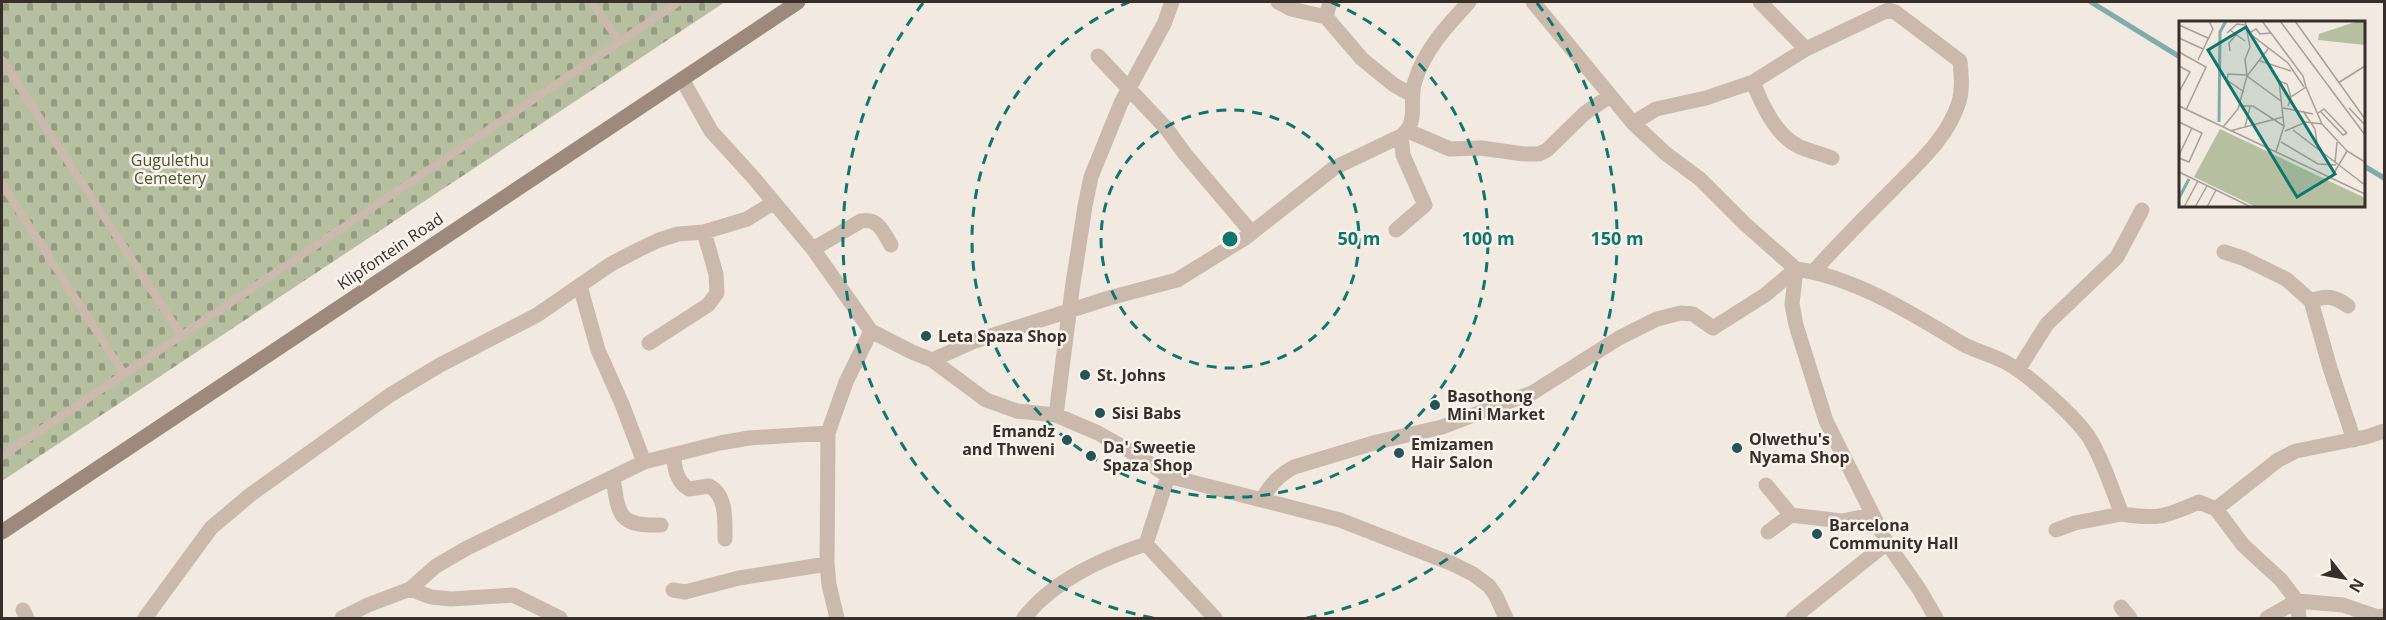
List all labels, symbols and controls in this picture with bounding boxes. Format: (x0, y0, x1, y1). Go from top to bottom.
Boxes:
inset map (2179, 21, 2365, 207)
park label: Gugulethu Cemetery (131, 149, 209, 189)
street label: Klipfontein Road (333, 207, 447, 295)
text: 50 m (1338, 226, 1380, 250)
text: 100 m (1461, 226, 1515, 250)
text: 150 m (1590, 226, 1644, 250)
centre of rings (1220, 229, 1240, 249)
place label: Leta Spaza Shop (938, 325, 1067, 347)
marker: Leta Spaza Shop (919, 329, 933, 343)
place label: St. Johns (1097, 364, 1166, 386)
marker: St. Johns (1078, 368, 1092, 382)
place label: Basothong Mini Market (1447, 385, 1545, 425)
marker: Basothong Mini Market (1428, 398, 1442, 412)
place label: Sisi Babs (1112, 402, 1181, 424)
marker: Sisi Babs (1093, 406, 1107, 420)
place label: Emandz and Thweni (962, 420, 1055, 460)
place label: Olwethu's Nyama Shop (1749, 428, 1850, 468)
marker: Emandz and Thweni (1060, 433, 1074, 447)
place label: Emizamen Hair Salon (1411, 433, 1494, 473)
place label: Da' Sweetie Spaza Shop (1103, 436, 1196, 476)
marker: Olwethu's Nyama Shop (1730, 441, 1744, 455)
marker: Emizamen Hair Salon (1392, 446, 1406, 460)
marker: Da' Sweetie Spaza Shop (1084, 449, 1098, 463)
place label: Barcelona Community Hall (1829, 514, 1958, 554)
marker: Barcelona Community Hall (1810, 527, 1824, 541)
north arrow (2314, 548, 2374, 608)
text: N (2344, 574, 2370, 597)

